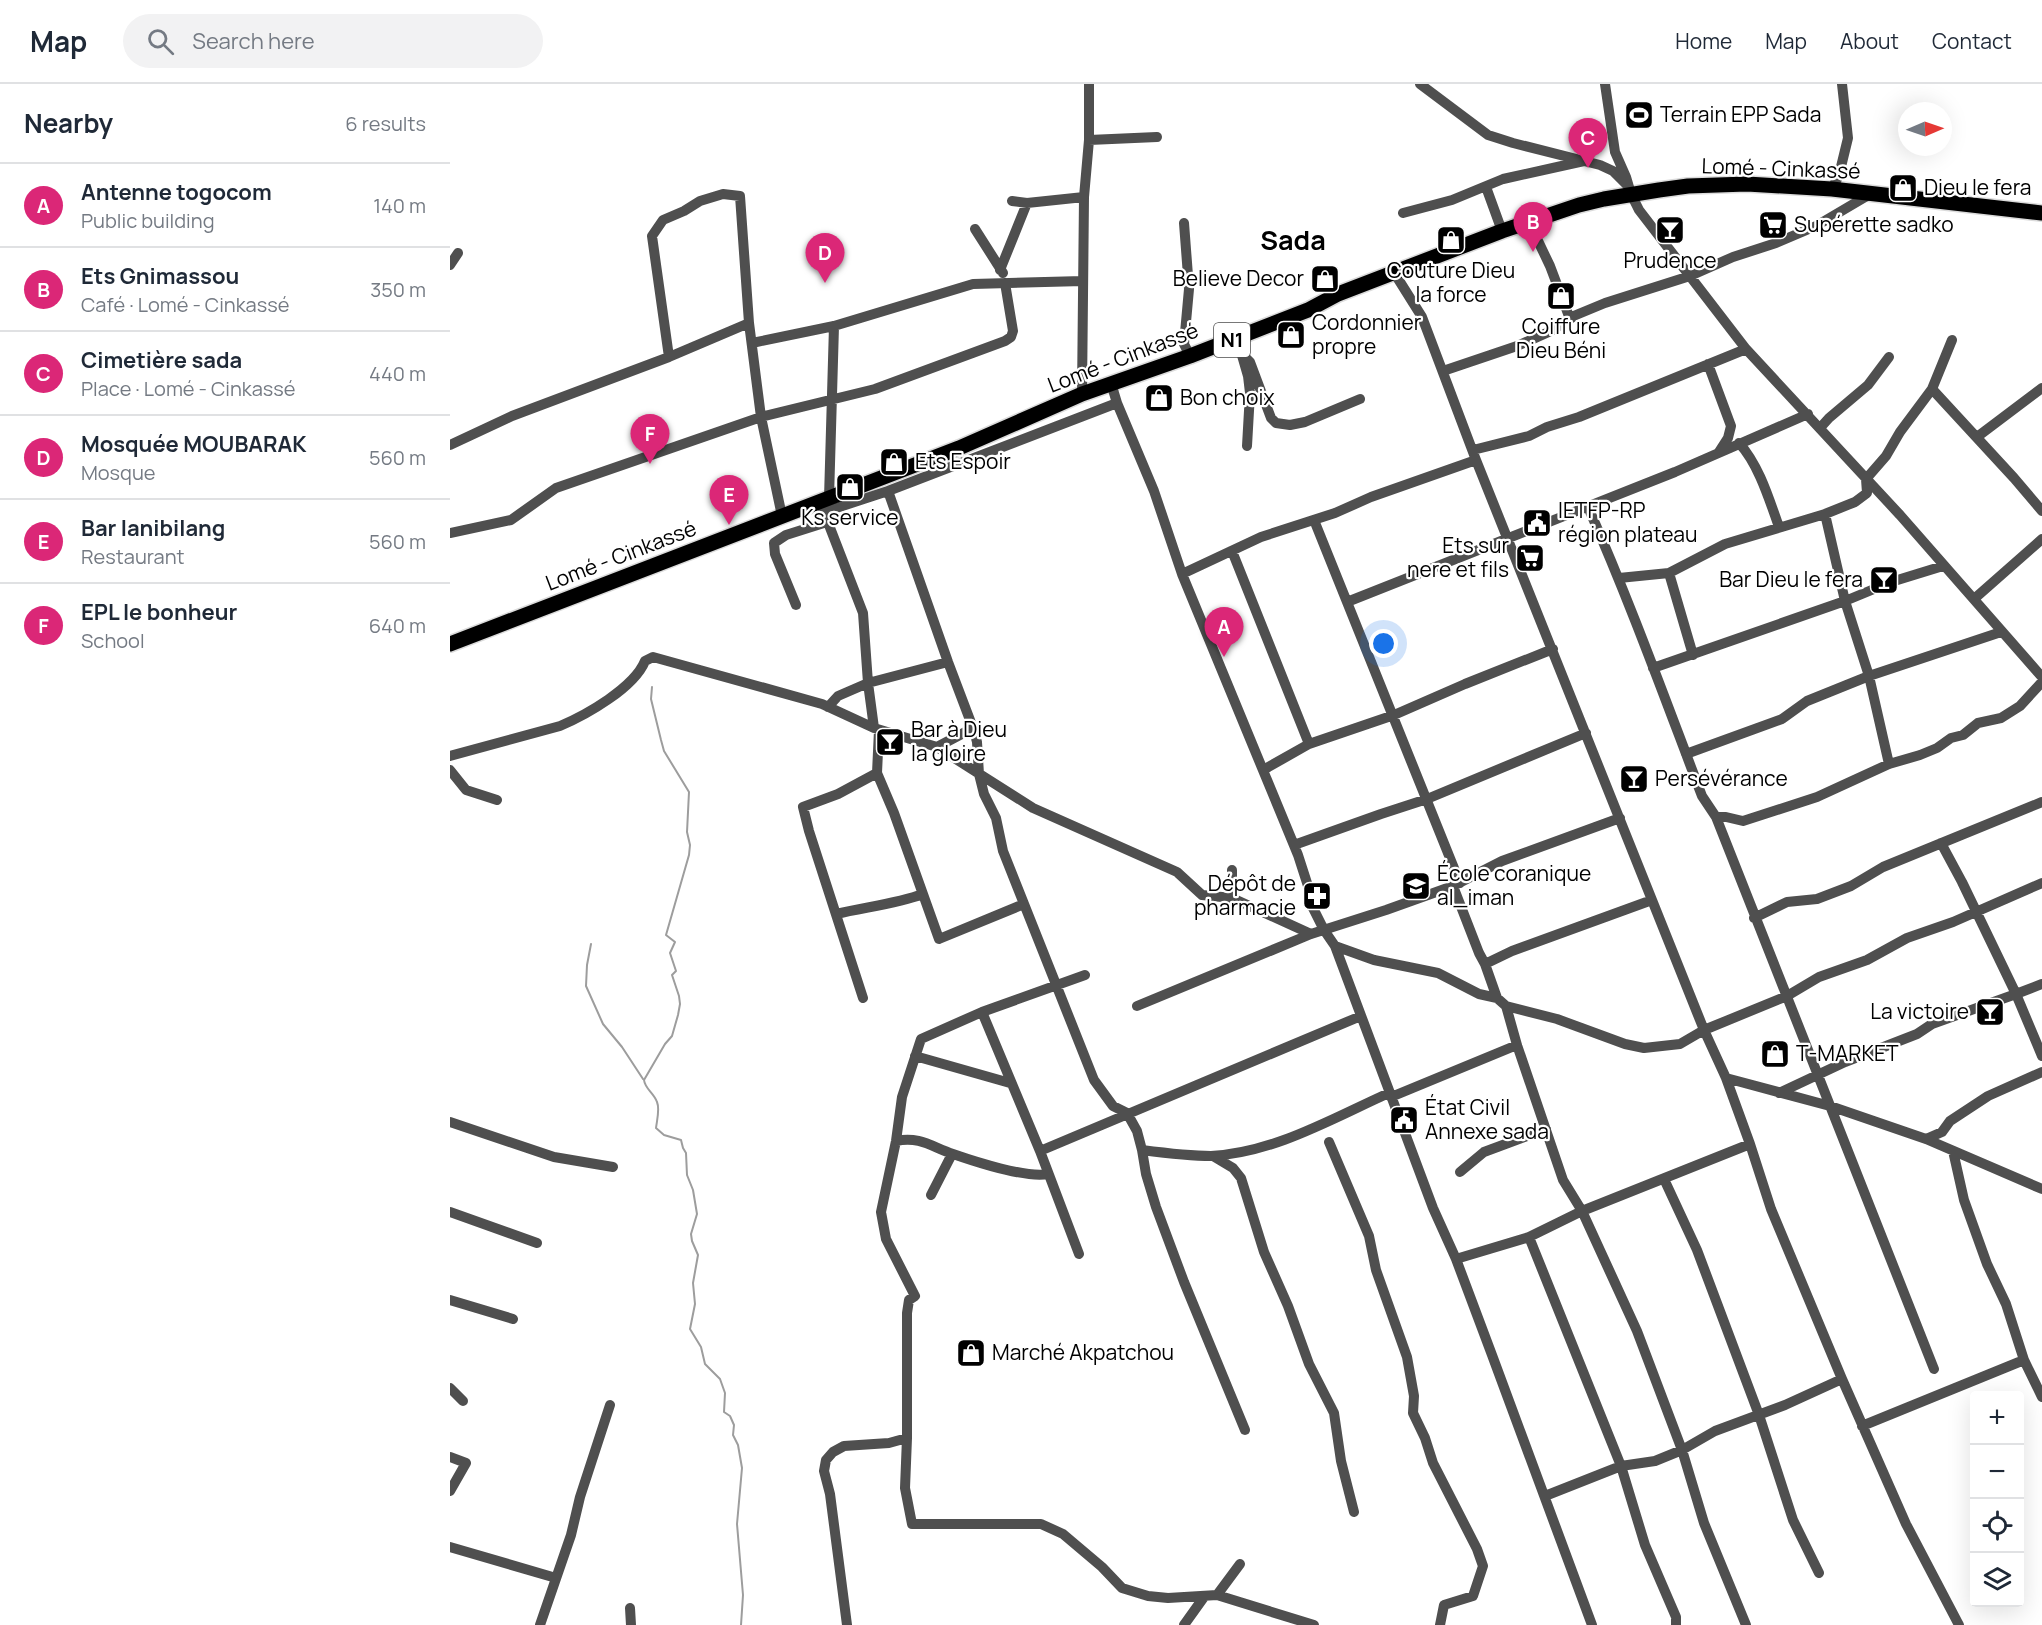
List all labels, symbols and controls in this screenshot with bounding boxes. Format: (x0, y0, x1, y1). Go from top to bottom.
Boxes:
search box (123, 14, 543, 68)
text: Map (30, 22, 87, 60)
icon: search (144, 25, 177, 58)
text: Search here (192, 26, 315, 56)
text: Home (1675, 27, 1732, 55)
text: Map (1765, 27, 1807, 55)
text: About (1840, 27, 1899, 55)
text: Contact (1932, 27, 2012, 55)
sports icon: Terrain EPP Sada (1623, 99, 1655, 131)
place label: Terrain EPP Sada (1660, 100, 1821, 128)
north arrow (1898, 102, 1952, 156)
text: Nearby (24, 105, 113, 141)
text: 6 results (345, 110, 426, 137)
pin: C (1568, 118, 1608, 168)
street label: Lomé - Cinkassé (1701, 151, 1861, 185)
shop icon: Dieu le fera (1887, 172, 1919, 204)
place label: Dieu le fera (1924, 173, 2031, 201)
text: Antenne togocom (81, 177, 272, 207)
text: A (37, 192, 50, 219)
text: 140 m (373, 192, 426, 219)
pin: B (1514, 202, 1552, 252)
text: Public building (81, 207, 215, 234)
supermarket icon: Supérette sadko (1757, 209, 1789, 241)
place label: Supérette sadko (1794, 210, 1954, 238)
bar icon: Prudence (1654, 214, 1686, 246)
district label: Sada (1260, 221, 1326, 258)
shop icon: Couture Dieu la force (1435, 224, 1467, 256)
pin: D (806, 234, 844, 283)
place label: Prudence (1623, 246, 1717, 274)
place label: Couture Dieu la force (1387, 256, 1515, 308)
text: Ets Gnimassou (81, 261, 239, 291)
shop icon: Believe Decor (1309, 263, 1341, 295)
place label: Believe Decor (1173, 264, 1304, 292)
text: B (37, 276, 50, 303)
text: 350 m (370, 276, 426, 303)
shop icon: Coiffure Dieu Béni (1545, 280, 1577, 312)
text: Café · Lomé - Cinkassé (81, 291, 289, 318)
place label: Cordonnier propre (1312, 308, 1422, 360)
place label: Coiffure Dieu Béni (1516, 312, 1606, 364)
street label: Lomé - Cinkassé (1043, 315, 1202, 399)
shop icon: Cordonnier propre (1275, 319, 1307, 351)
road number: N1 (1214, 323, 1250, 357)
text: Cimetière sada (81, 345, 242, 375)
text: C (36, 360, 51, 387)
text: 440 m (369, 360, 426, 387)
text: Place · Lomé - Cinkassé (81, 375, 296, 402)
shop icon: Bon choix (1143, 382, 1175, 414)
place label: Bon choix (1180, 383, 1274, 411)
pin: F (630, 414, 670, 464)
text: Mosquée MOUBARAK (81, 429, 307, 459)
text: D (36, 444, 51, 471)
text: 560 m (369, 444, 426, 471)
shop icon: Ets Espoir (878, 446, 910, 478)
place label: Ets Espoir (915, 447, 1011, 475)
text: Mosque (81, 459, 155, 486)
shop icon: Ks service (834, 471, 866, 503)
pin: E (710, 476, 748, 525)
place label: IETFP-RP région plateau (1558, 496, 1697, 548)
place label: Ks service (801, 503, 899, 531)
public building icon: IETFP-RP région plateau (1521, 507, 1553, 539)
text: Bar lanibilang (81, 513, 225, 543)
street label: Lomé - Cinkassé (541, 513, 700, 597)
text: E (38, 528, 49, 555)
text: 560 m (369, 528, 426, 555)
place label: Ets sur nere et fils (1407, 531, 1509, 583)
supermarket icon: Ets sur nere et fils (1514, 542, 1546, 574)
text: Restaurant (81, 543, 185, 570)
bar icon: Bar Dieu le fera (1868, 564, 1900, 596)
place label: Bar Dieu le fera (1719, 565, 1863, 593)
text: EPL le bonheur (81, 597, 237, 627)
pin: A (1204, 608, 1244, 657)
text: F (38, 612, 49, 639)
text: 640 m (369, 612, 426, 639)
text: School (81, 627, 145, 654)
your location (1369, 629, 1398, 658)
place label: Bar à Dieu la gloire (911, 715, 1007, 767)
bar icon: Bar à Dieu la gloire (874, 726, 906, 758)
bar icon: Persévérance (1618, 763, 1650, 795)
place label: Persévérance (1655, 764, 1788, 792)
place label: École coranique al_iman (1437, 859, 1591, 911)
place label: Dépôt de pharmacie (1194, 869, 1296, 921)
school or university icon: École coranique al_iman (1400, 870, 1432, 902)
pharmacy icon: Dépôt de pharmacie (1301, 880, 1333, 912)
bar icon: La victoire (1974, 996, 2006, 1028)
place label: La victoire (1870, 997, 1969, 1025)
shop icon: T-MARKET (1759, 1038, 1791, 1070)
place label: T-MARKET (1796, 1039, 1899, 1067)
place label: État Civil Annexe sada (1425, 1093, 1549, 1145)
public building icon: État Civil Annexe sada (1388, 1104, 1420, 1136)
shop icon: Marché Akpatchou (955, 1337, 987, 1369)
place label: Marché Akpatchou (992, 1338, 1174, 1366)
map controls (1970, 1391, 2024, 1607)
button: + (1970, 1391, 2024, 1445)
button: − (1970, 1445, 2024, 1499)
button: locate (1970, 1499, 2024, 1553)
button: layers (1970, 1553, 2024, 1607)

